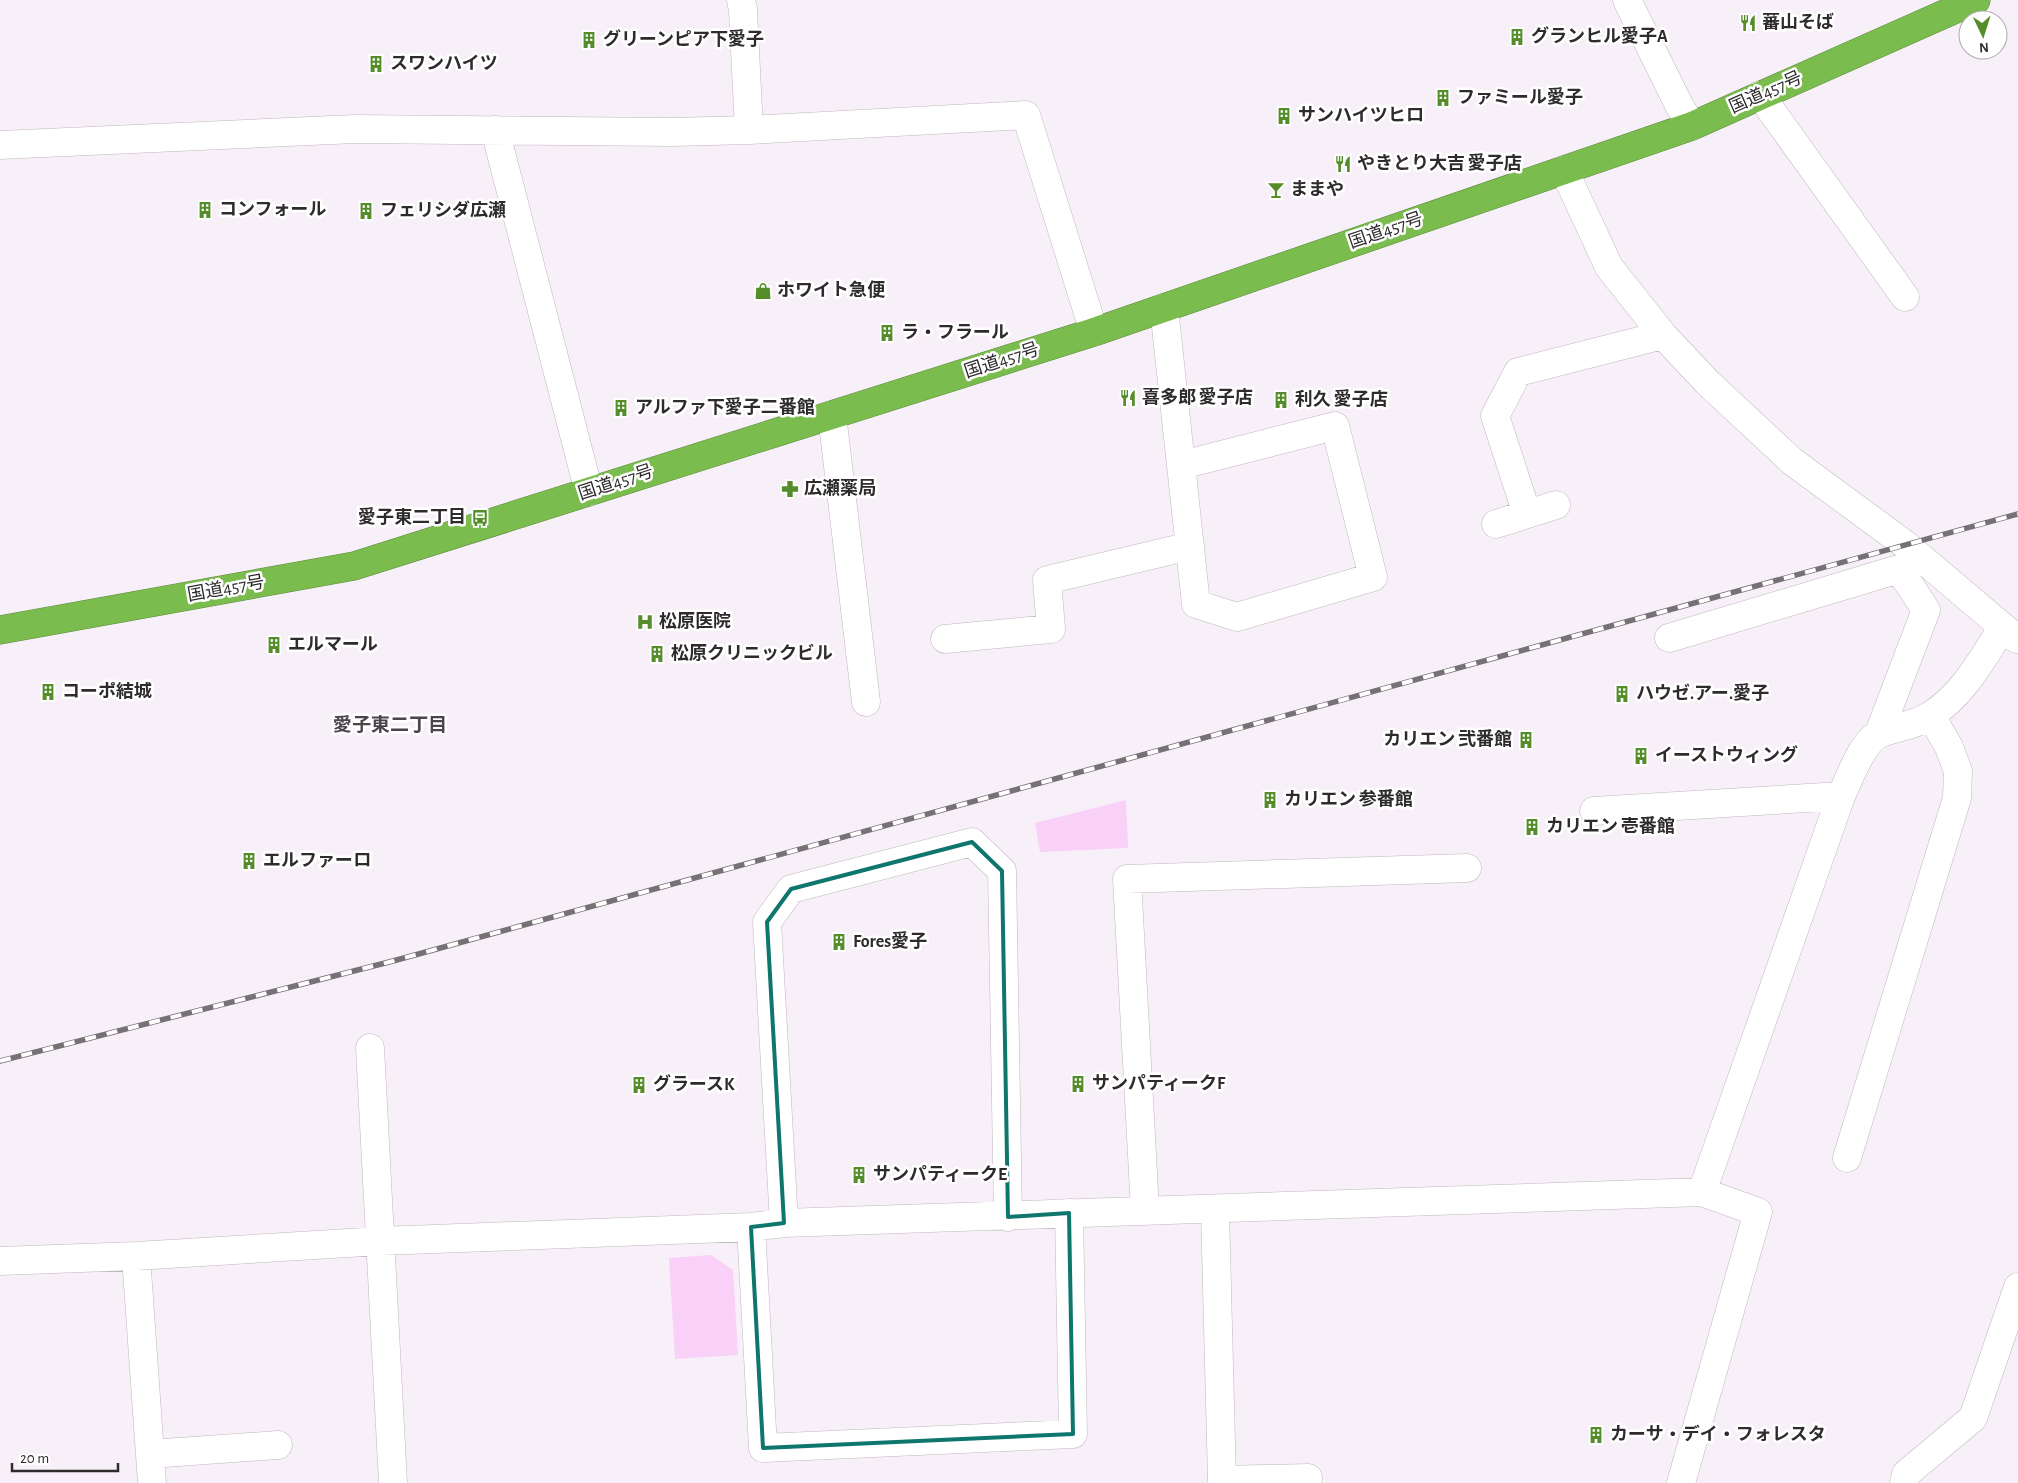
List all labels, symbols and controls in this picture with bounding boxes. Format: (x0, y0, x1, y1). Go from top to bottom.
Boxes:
north arrow (1958, 10, 2008, 60)
place label: 蕃山そば (1762, 12, 1834, 32)
restaurant icon: 蕃山そば (1738, 13, 1758, 33)
place label: グランヒル愛子A (1531, 26, 1668, 46)
building icon: グランヒル愛子A (1507, 27, 1527, 47)
place label: グリーンピア下愛子 (603, 29, 764, 49)
building icon: グリーンピア下愛子 (579, 30, 599, 50)
text: N (1978, 40, 1989, 54)
building icon: スワンハイツ (366, 54, 386, 74)
place label: スワンハイツ (390, 54, 498, 73)
street label: 国道457号 (1726, 67, 1805, 117)
place label: ファミール愛子 (1457, 87, 1583, 107)
building icon: ファミール愛子 (1433, 88, 1453, 108)
building icon: サンハイツヒロ (1274, 106, 1294, 126)
place label: サンハイツヒロ (1298, 106, 1424, 125)
place label: やきとり大吉 愛子店 (1357, 153, 1522, 173)
restaurant icon: やきとり大吉 愛子店 (1333, 154, 1353, 174)
bar icon: ままや (1266, 180, 1286, 200)
place label: ままや (1290, 180, 1344, 199)
building icon: コンフォール (195, 200, 215, 220)
place label: フェリシダ広瀬 (380, 200, 506, 220)
place label: コンフォール (219, 201, 326, 219)
building icon: フェリシダ広瀬 (356, 201, 376, 221)
street label: 国道457号 (1346, 208, 1426, 252)
place label: ホワイト急便 (777, 280, 886, 300)
shop icon: ホワイト急便 (753, 281, 773, 301)
building icon: ラ・フラール (877, 323, 897, 343)
place label: ラ・フラール (901, 323, 1009, 342)
street label: 国道457号 (962, 339, 1042, 382)
place label: 喜多郎 愛子店 (1142, 387, 1253, 407)
restaurant icon: 喜多郎 愛子店 (1118, 388, 1138, 408)
place label: 利久 愛子店 (1295, 389, 1388, 409)
building icon: 利久 愛子店 (1271, 390, 1291, 410)
place label: アルファ下愛子二番館 (635, 397, 815, 417)
building icon: アルファ下愛子二番館 (611, 398, 631, 418)
street label: 国道457号 (576, 461, 656, 504)
pharmacy icon: 広瀬薬局 (780, 479, 800, 499)
place label: 広瀬薬局 (804, 479, 876, 498)
place label: 愛子東二丁目 (358, 507, 466, 527)
bus stop icon: 愛子東二丁目 (470, 508, 490, 528)
street label: 国道457号 (186, 571, 266, 605)
place label: 松原医院 (659, 611, 731, 631)
hospital icon: 松原医院 (635, 612, 655, 632)
building icon: エルマール (264, 635, 284, 655)
place label: エルマール (288, 636, 378, 654)
place label: 松原クリニックビル (671, 643, 833, 663)
building icon: 松原クリニックビル (647, 644, 667, 664)
place label: コーポ結城 (62, 681, 152, 701)
building icon: コーポ結城 (38, 682, 58, 702)
place label: ハウゼ.アー.愛子 (1636, 683, 1769, 703)
building icon: ハウゼ.アー.愛子 (1612, 684, 1632, 704)
district label: 愛子東二丁目 (333, 715, 447, 735)
place label: カリエン 弐番館 (1383, 729, 1512, 749)
building icon: カリエン 弐番館 (1516, 730, 1536, 750)
place label: イーストウィング (1655, 745, 1798, 765)
building icon: イーストウィング (1631, 746, 1651, 766)
place label: カリエン 参番館 (1284, 789, 1413, 809)
building icon: カリエン 参番館 (1260, 790, 1280, 810)
place label: カリエン 壱番館 (1546, 816, 1675, 836)
building icon: カリエン 壱番館 (1522, 817, 1542, 837)
building icon: エルファーロ (239, 851, 259, 871)
place label: エルファーロ (263, 852, 371, 870)
place label: Fores愛子 (853, 931, 927, 951)
building icon: Fores愛子 (829, 932, 849, 952)
place label: グラースK (653, 1074, 735, 1094)
building icon: サンパティークF (1068, 1074, 1088, 1094)
place label: サンパティークF (1092, 1074, 1226, 1093)
building icon: グラースK (629, 1075, 649, 1095)
building icon: サンパティークE (849, 1165, 869, 1185)
place label: サンパティークE (873, 1165, 1007, 1184)
place label: カーサ・デイ・フォレスタ (1610, 1424, 1826, 1444)
building icon: カーサ・デイ・フォレスタ (1586, 1425, 1606, 1445)
scale bar (12, 1440, 119, 1472)
text: 20 m (20, 1451, 49, 1466)

